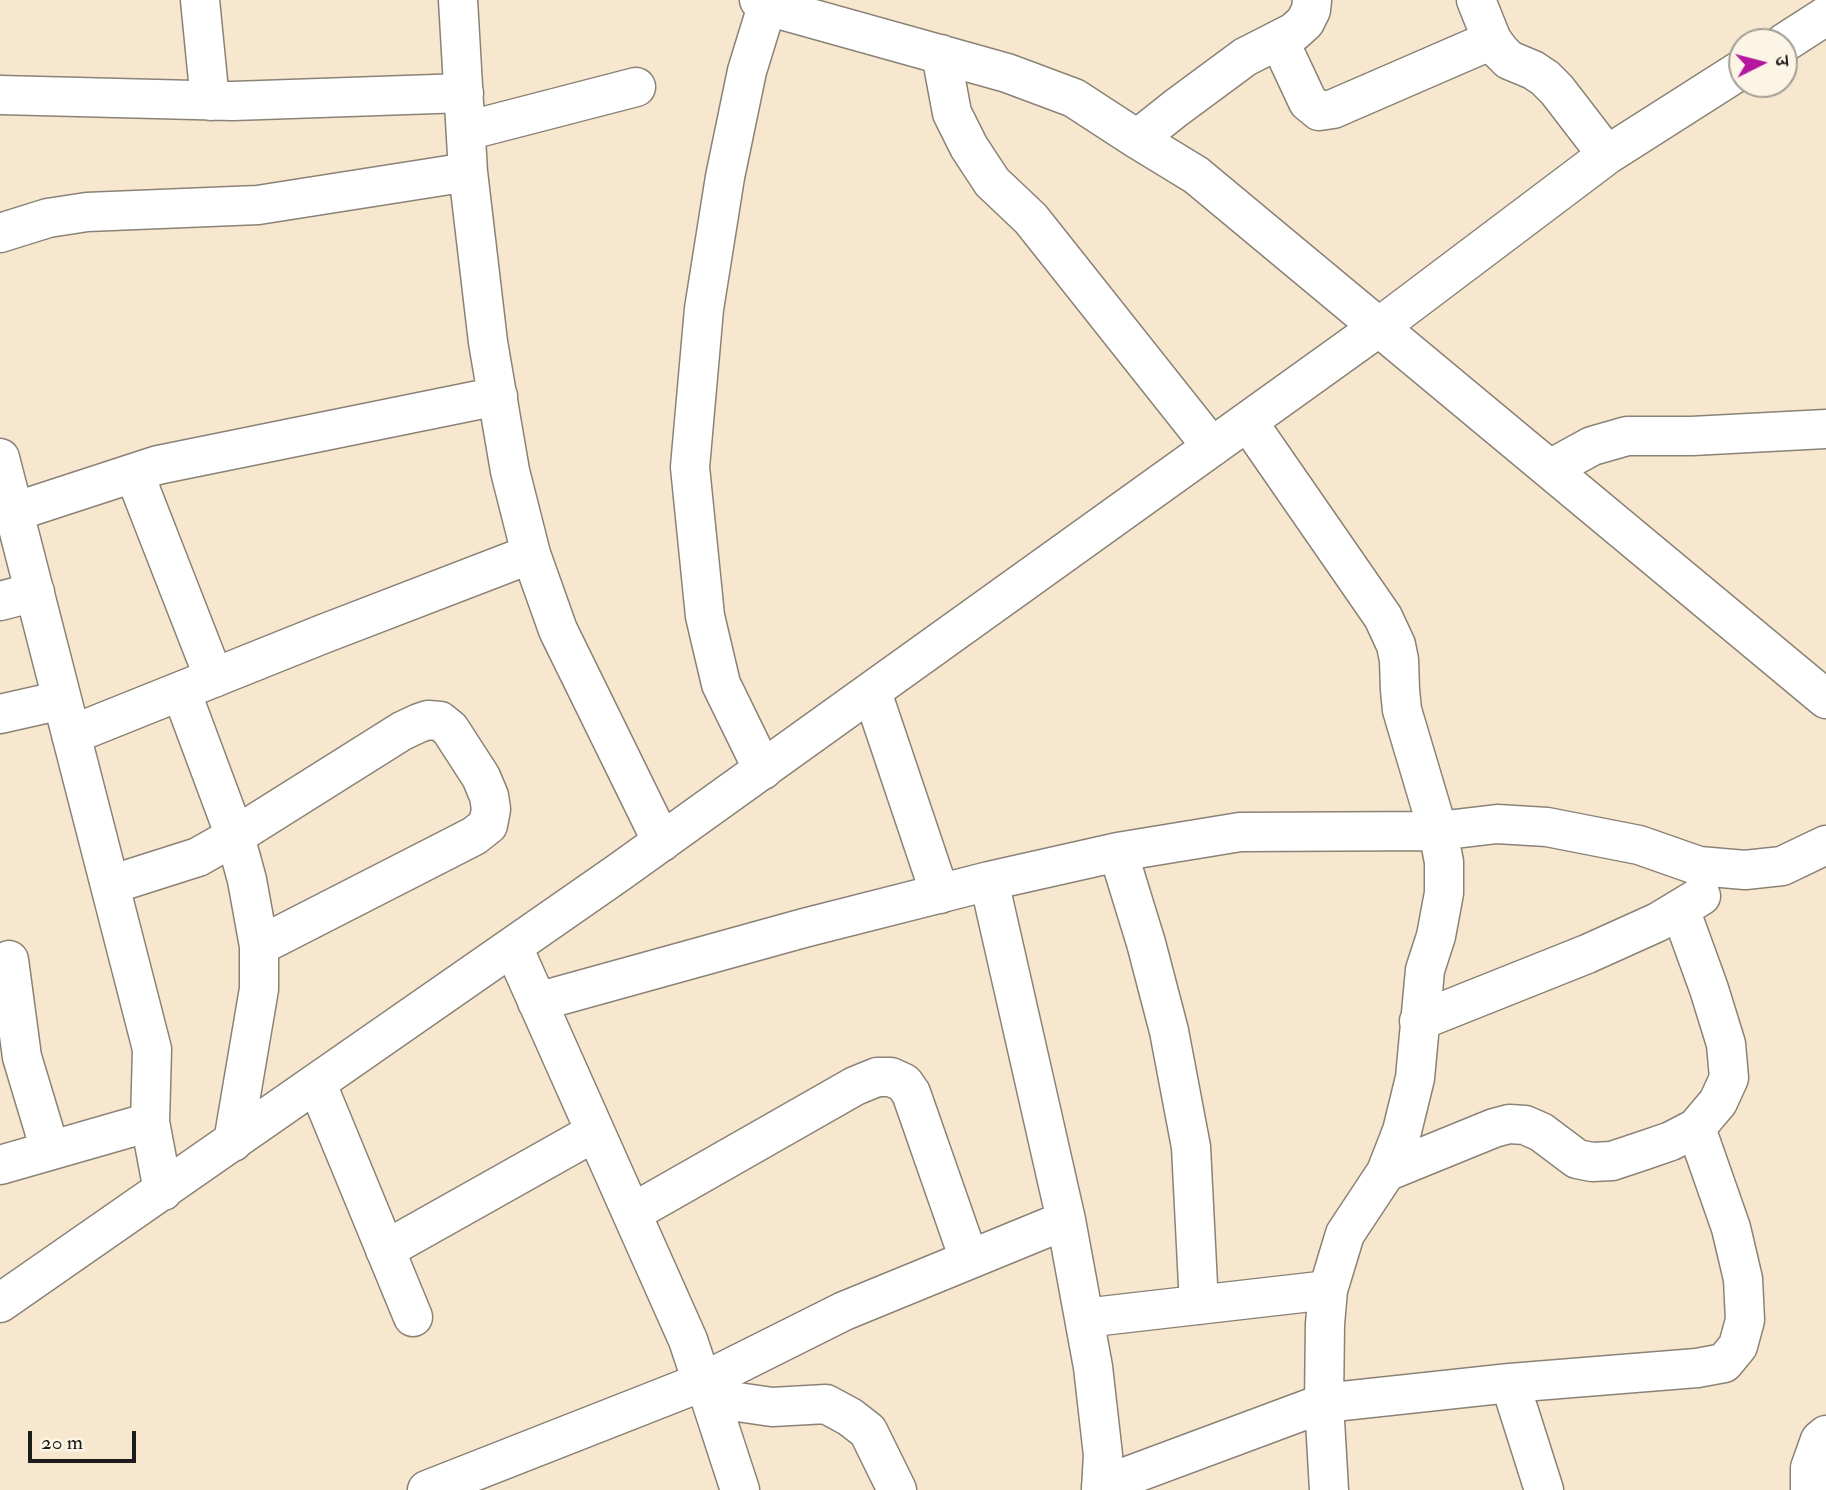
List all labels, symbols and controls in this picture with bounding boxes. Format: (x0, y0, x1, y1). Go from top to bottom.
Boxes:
north arrow (1728, 28, 1798, 98)
text: उ (1769, 55, 1794, 67)
scale bar (32, 1416, 140, 1460)
text: 20 m (41, 1429, 83, 1456)

